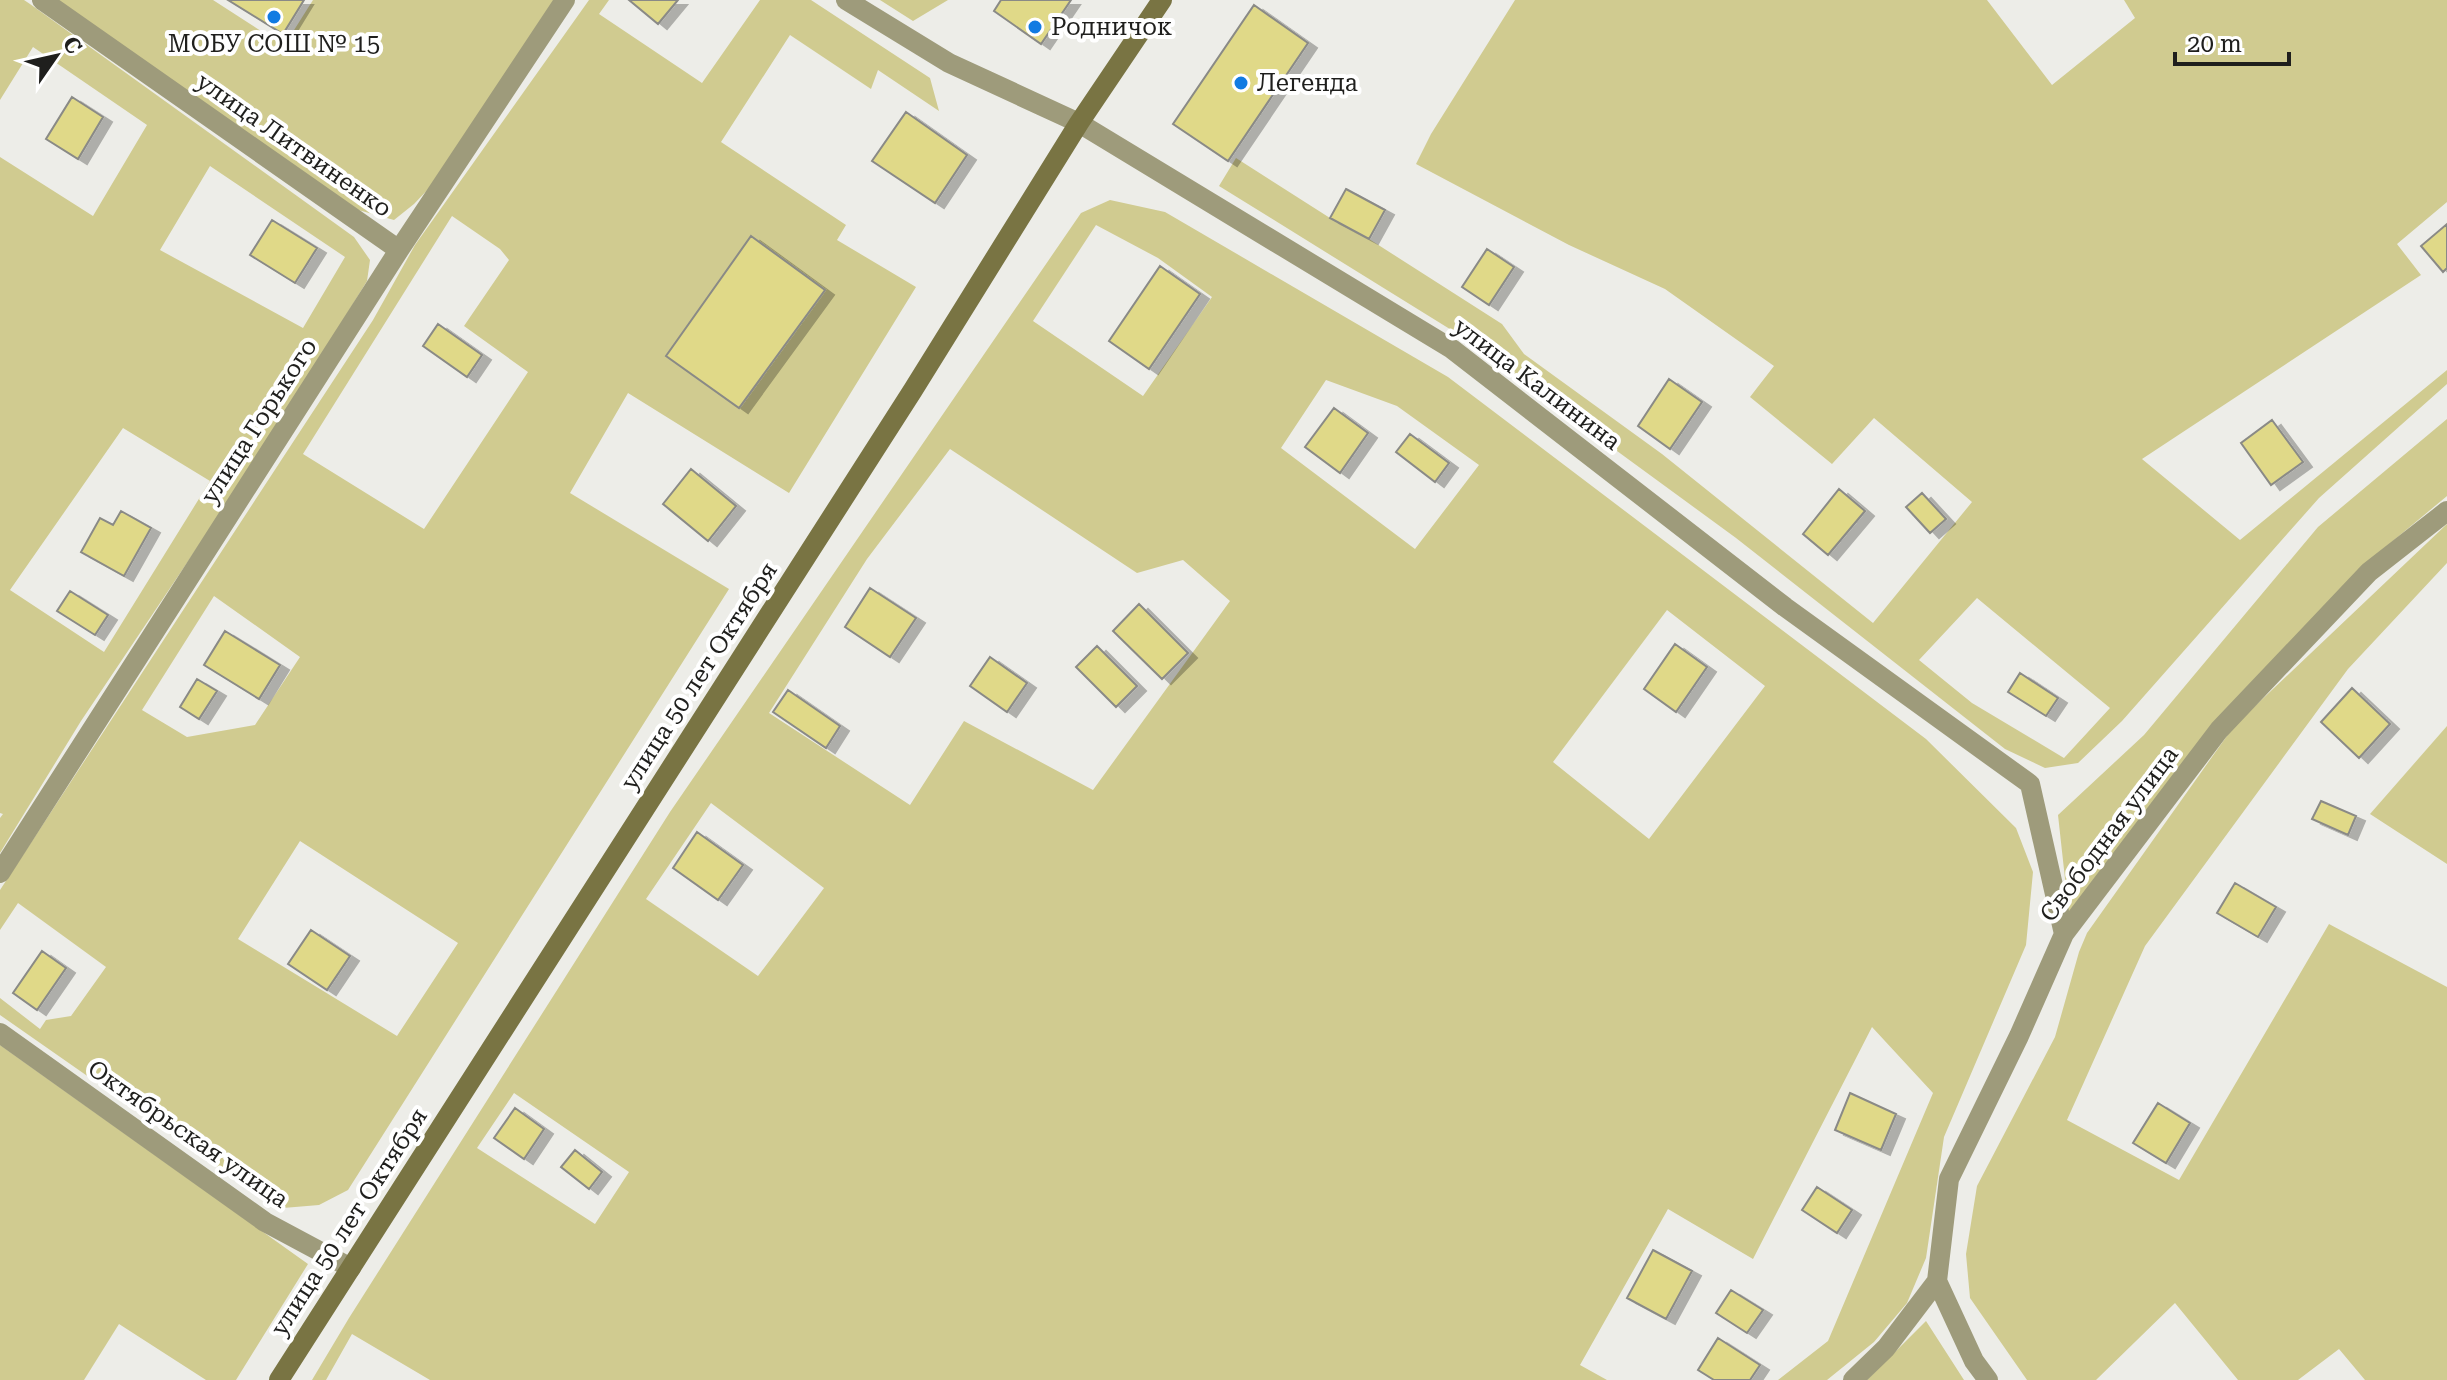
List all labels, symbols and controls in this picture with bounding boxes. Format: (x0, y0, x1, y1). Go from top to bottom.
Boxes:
marker: МОБУ СОШ № 15 (265, 8, 283, 26)
place label: Родничок (1051, 13, 1172, 41)
north arrow (16, 16, 96, 96)
scale bar (2175, 16, 2289, 66)
marker: Родничок (1026, 18, 1044, 36)
place label: МОБУ СОШ № 15 (168, 30, 380, 58)
text: 20 m (2187, 30, 2242, 58)
text: С (57, 32, 87, 58)
street label: улица Литвиненко (191, 67, 397, 223)
place label: Легенда (1257, 69, 1358, 97)
marker: Легенда (1232, 74, 1250, 92)
street label: улица Калинина (1448, 312, 1626, 456)
street label: улица Горького (195, 333, 323, 509)
street label: улица 50 лет Октября (615, 557, 783, 795)
street label: Свободная улица (2034, 741, 2184, 927)
street label: Октябрьская улица (82, 1054, 294, 1214)
street label: улица 50 лет Октября (265, 1103, 433, 1341)

